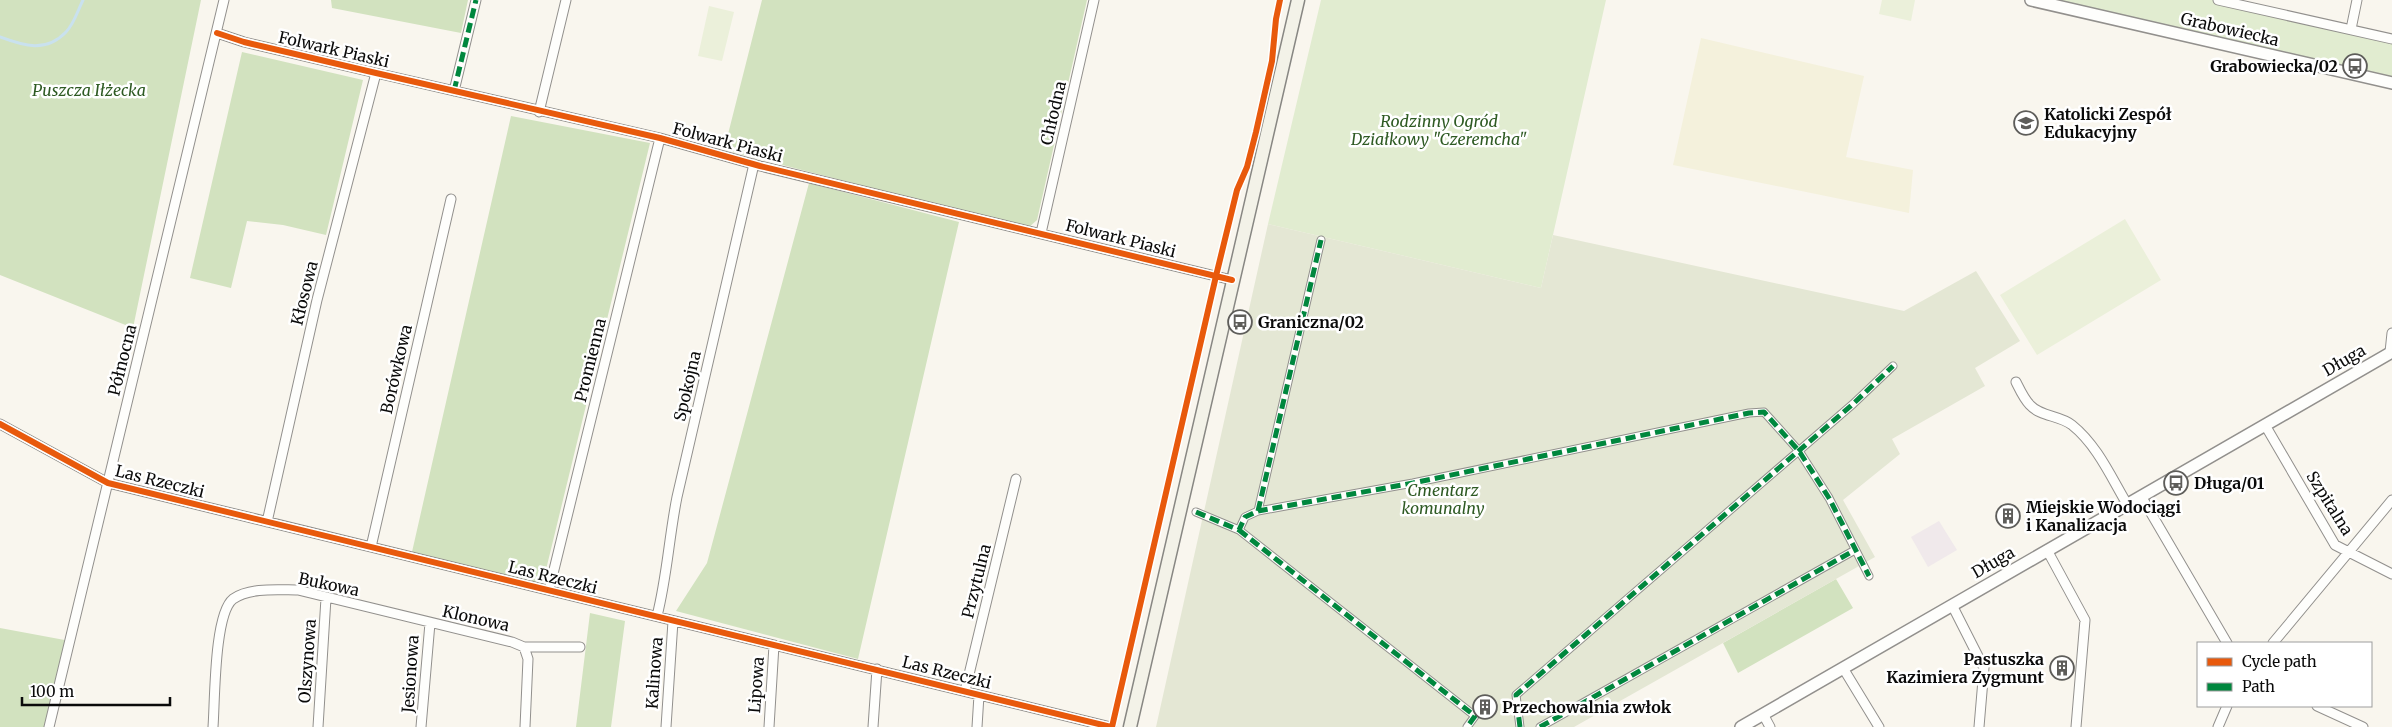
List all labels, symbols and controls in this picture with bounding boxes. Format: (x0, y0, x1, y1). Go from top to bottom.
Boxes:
street label: Grabowiecka (2179, 8, 2281, 50)
street label: Folwark Piaski (277, 27, 391, 71)
bus stop icon: Grabowiecka/02 (2342, 53, 2368, 79)
place label: Grabowiecka/02 (2210, 56, 2338, 76)
street label: Chłodna (1036, 79, 1070, 147)
park label: Puszcza Iłżecka (32, 80, 146, 100)
place label: Katolicki Zespół Edukacyjny (2044, 104, 2172, 142)
school or university icon: Katolicki Zespół Edukacyjny (2013, 110, 2039, 136)
park label: Rodzinny Ogród Działkowy "Czeremcha" (1350, 111, 1527, 149)
street label: Folwark Piaski (671, 118, 785, 166)
street label: Folwark Piaski (1064, 215, 1178, 261)
street label: Kłosowa (286, 258, 322, 327)
bus stop icon: Graniczna/02 (1227, 309, 1253, 335)
place label: Graniczna/02 (1258, 312, 1364, 332)
street label: Promienna (570, 316, 610, 404)
street label: Północna (103, 322, 141, 398)
street label: Borówkowa (376, 322, 416, 416)
street label: Długa (2319, 340, 2369, 380)
street label: Spokojna (669, 348, 705, 423)
street label: Las Rzeczki (113, 460, 207, 502)
street label: Szpitalna (2302, 467, 2358, 539)
bus stop icon: Długa/01 (2163, 470, 2189, 496)
place label: Długa/01 (2194, 473, 2265, 493)
park label: Cmentarz komunalny (1402, 480, 1485, 518)
place label: Miejskie Wodociągi i Kanalizacja (2026, 497, 2182, 535)
building icon: Miejskie Wodociągi i Kanalizacja (1995, 503, 2021, 529)
street label: Przytulna (957, 541, 995, 620)
street label: Długa (1968, 542, 2018, 582)
street label: Las Rzeczki (506, 556, 600, 598)
street label: Bukowa (297, 568, 362, 600)
street label: Klonowa (441, 601, 512, 635)
street label: Olszynowa (294, 618, 320, 704)
street label: Jesionowa (397, 634, 423, 715)
street label: Kalinowa (642, 636, 667, 710)
legend (2197, 642, 2372, 707)
place label: Pastuszka Kazimiera Zygmunt (1886, 649, 2045, 687)
street label: Las Rzeczki (900, 651, 994, 693)
text: Cycle path (2242, 652, 2317, 671)
building icon: Pastuszka Kazimiera Zygmunt (2049, 655, 2075, 681)
street label: Lipowa (744, 656, 768, 714)
scale bar (22, 674, 170, 706)
text: Path (2242, 677, 2275, 696)
text: 100 m (30, 682, 74, 701)
building icon: Przechowalnia zwłok (1472, 694, 1498, 720)
place label: Przechowalnia zwłok (1502, 697, 1672, 717)

